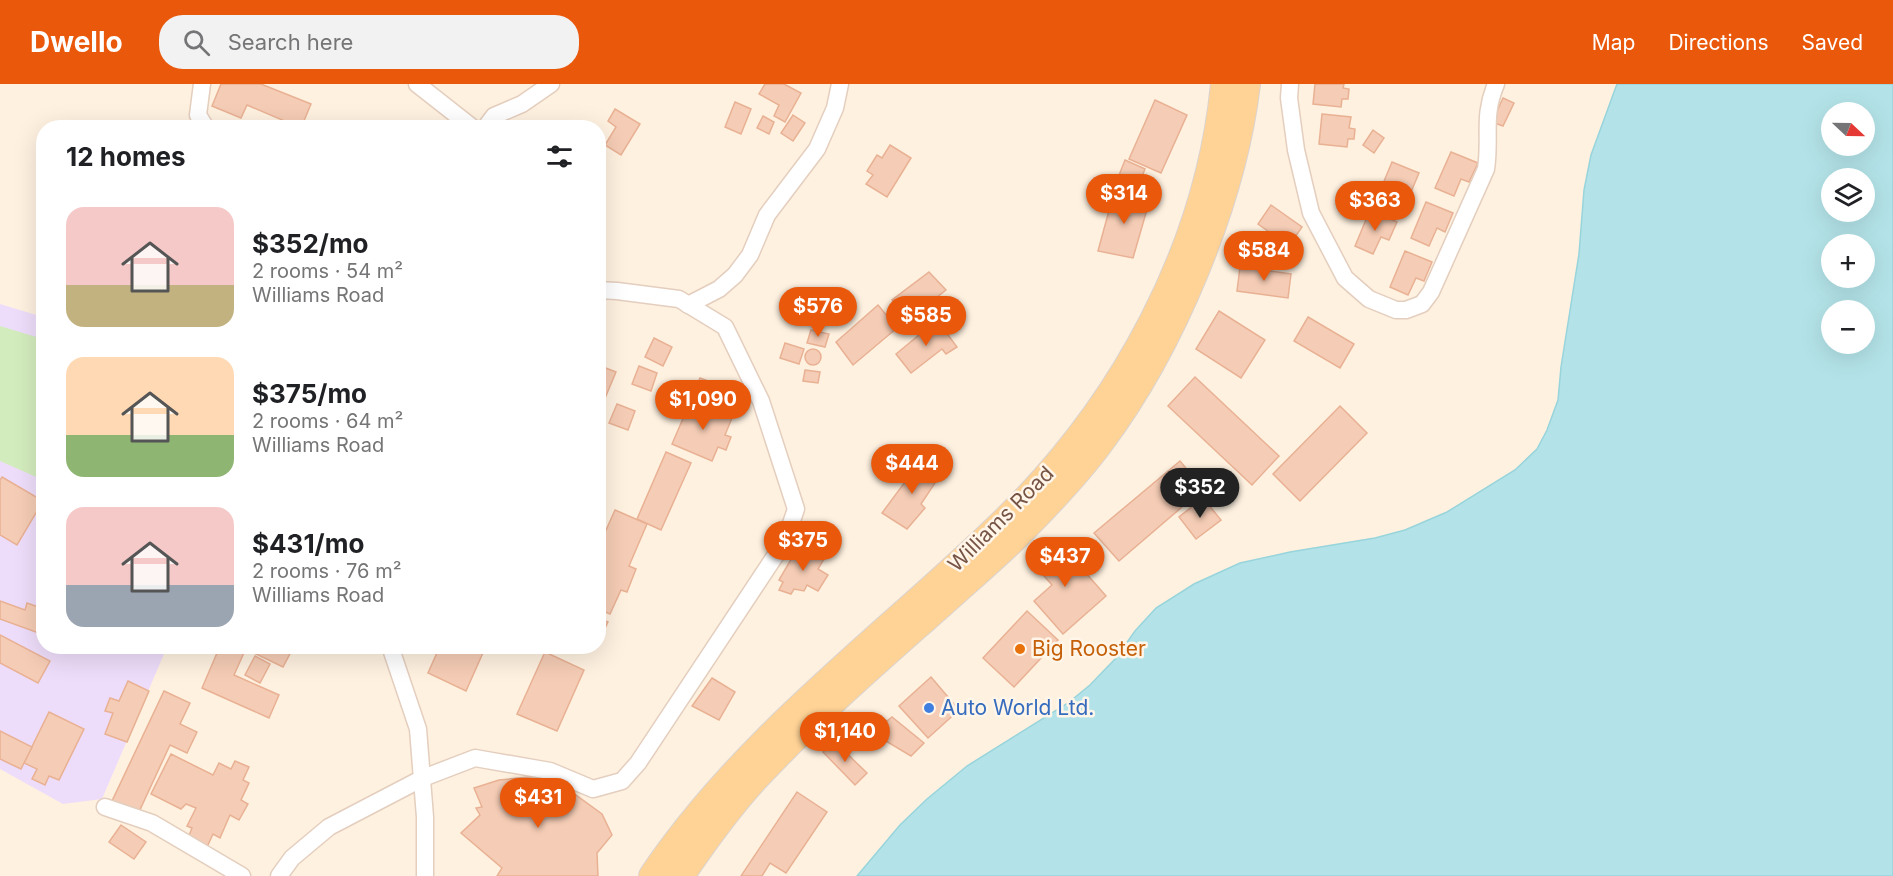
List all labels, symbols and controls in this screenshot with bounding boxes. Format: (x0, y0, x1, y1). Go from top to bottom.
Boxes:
search box (159, 15, 579, 69)
text: Dwello (30, 25, 123, 59)
icon: search (180, 26, 213, 59)
text: Search here (228, 29, 353, 55)
text: Map (1592, 30, 1635, 55)
text: Directions (1668, 30, 1769, 55)
text: Saved (1802, 30, 1863, 55)
north arrow (1821, 102, 1875, 156)
map controls (1821, 102, 1875, 354)
icon: filters (543, 140, 576, 173)
text: 12 homes (66, 141, 186, 172)
button: layers (1821, 168, 1875, 222)
pin: $314 (1088, 174, 1160, 225)
text: $314 (1100, 181, 1148, 205)
pin: $363 (1339, 181, 1411, 232)
text: $363 (1349, 188, 1401, 212)
text: $352/mo (252, 228, 369, 259)
icon: home (114, 231, 186, 303)
pin: $584 (1228, 231, 1300, 282)
button: + (1821, 234, 1875, 288)
text: $584 (1238, 238, 1290, 262)
text: 2 rooms · 54 m² (252, 259, 403, 283)
text: Williams Road (252, 283, 384, 307)
pin: $576 (782, 287, 854, 338)
text: $576 (793, 294, 843, 318)
pin: $585 (890, 296, 962, 347)
button: − (1821, 300, 1875, 354)
text: $585 (900, 303, 952, 327)
text: $375/mo (252, 378, 367, 409)
pin: $1,090 (654, 380, 752, 431)
icon: home (114, 381, 186, 453)
text: $1,090 (669, 387, 737, 411)
text: 2 rooms · 64 m² (252, 409, 403, 433)
text: Williams Road (252, 433, 384, 457)
pin: $444 (876, 444, 948, 495)
text: $444 (885, 451, 939, 475)
street label: Williams Road (943, 461, 1059, 577)
pin: $352 (1164, 468, 1236, 519)
text: $352 (1174, 475, 1226, 499)
pin: $375 (767, 521, 839, 572)
text: $431/mo (252, 528, 364, 559)
text: $375 (778, 528, 828, 552)
icon: home (114, 531, 186, 603)
pin: $437 (1029, 537, 1101, 588)
text: $437 (1039, 544, 1091, 568)
text: 2 rooms · 76 m² (252, 559, 401, 583)
text: Williams Road (252, 583, 384, 607)
place label: Big Rooster (1032, 636, 1146, 661)
marker: Big Rooster (1013, 642, 1027, 656)
place label: Auto World Ltd. (941, 695, 1094, 720)
marker: Auto World Ltd. (922, 701, 936, 715)
pin: $1,140 (796, 712, 894, 763)
text: $1,140 (814, 719, 876, 743)
pin: $431 (502, 778, 574, 829)
text: $431 (514, 785, 562, 809)

